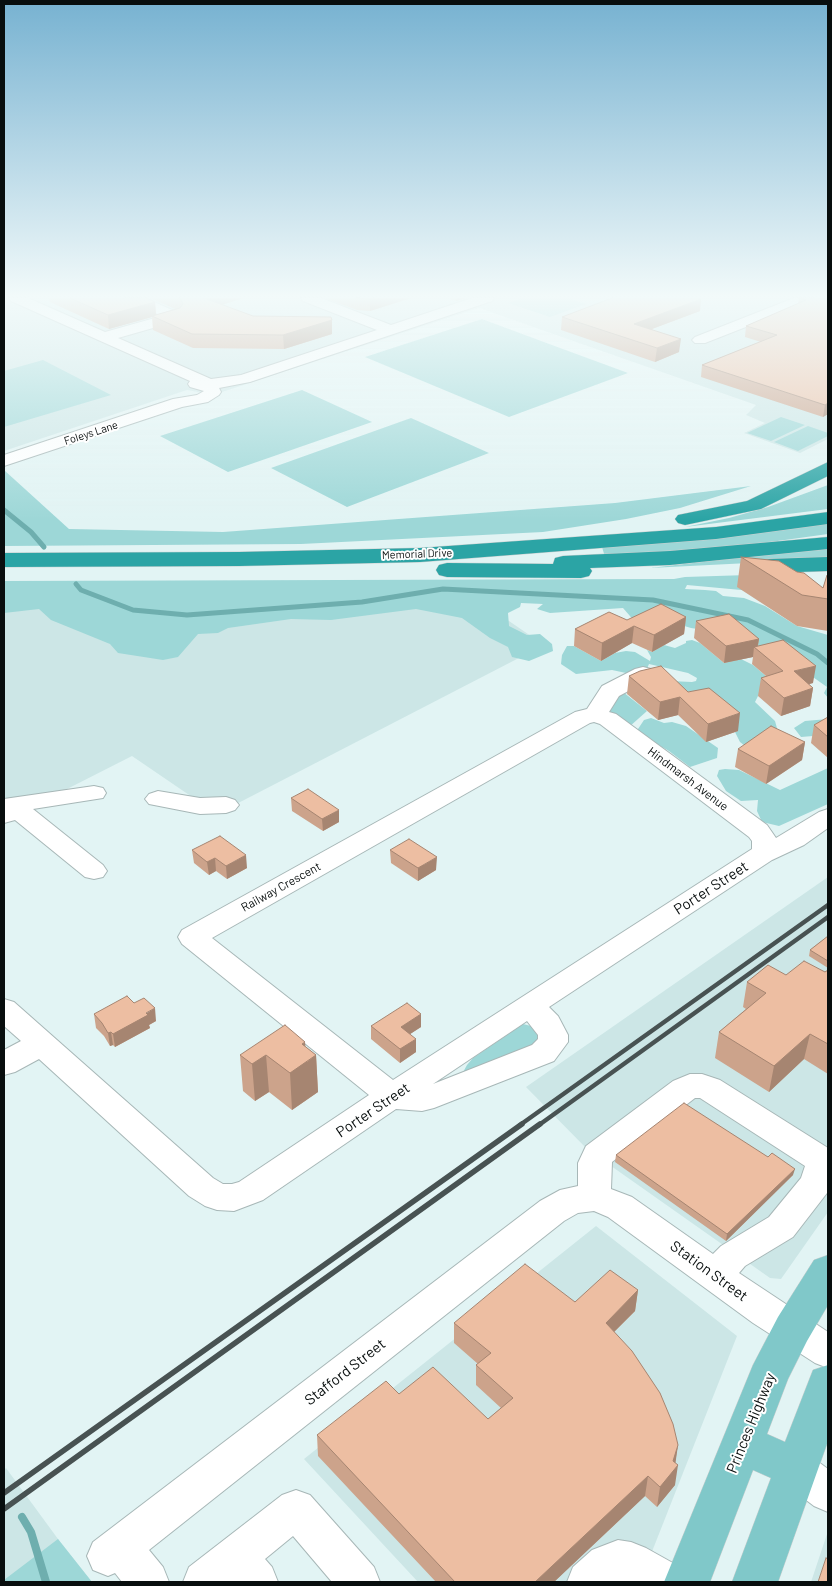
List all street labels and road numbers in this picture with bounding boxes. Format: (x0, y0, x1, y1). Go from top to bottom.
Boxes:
street label: Foleys Lane (62, 418, 120, 448)
street label: Memorial Drive (382, 546, 452, 562)
street label: Hindmarsh Avenue (645, 744, 731, 814)
street label: Porter Street (670, 857, 752, 919)
street label: Railway Crescent (239, 859, 323, 915)
street label: Porter Street (333, 1079, 413, 1141)
street label: Station Street (667, 1237, 751, 1305)
street label: Stafford Street (301, 1335, 389, 1409)
street label: Princes Highway (723, 1370, 779, 1476)

